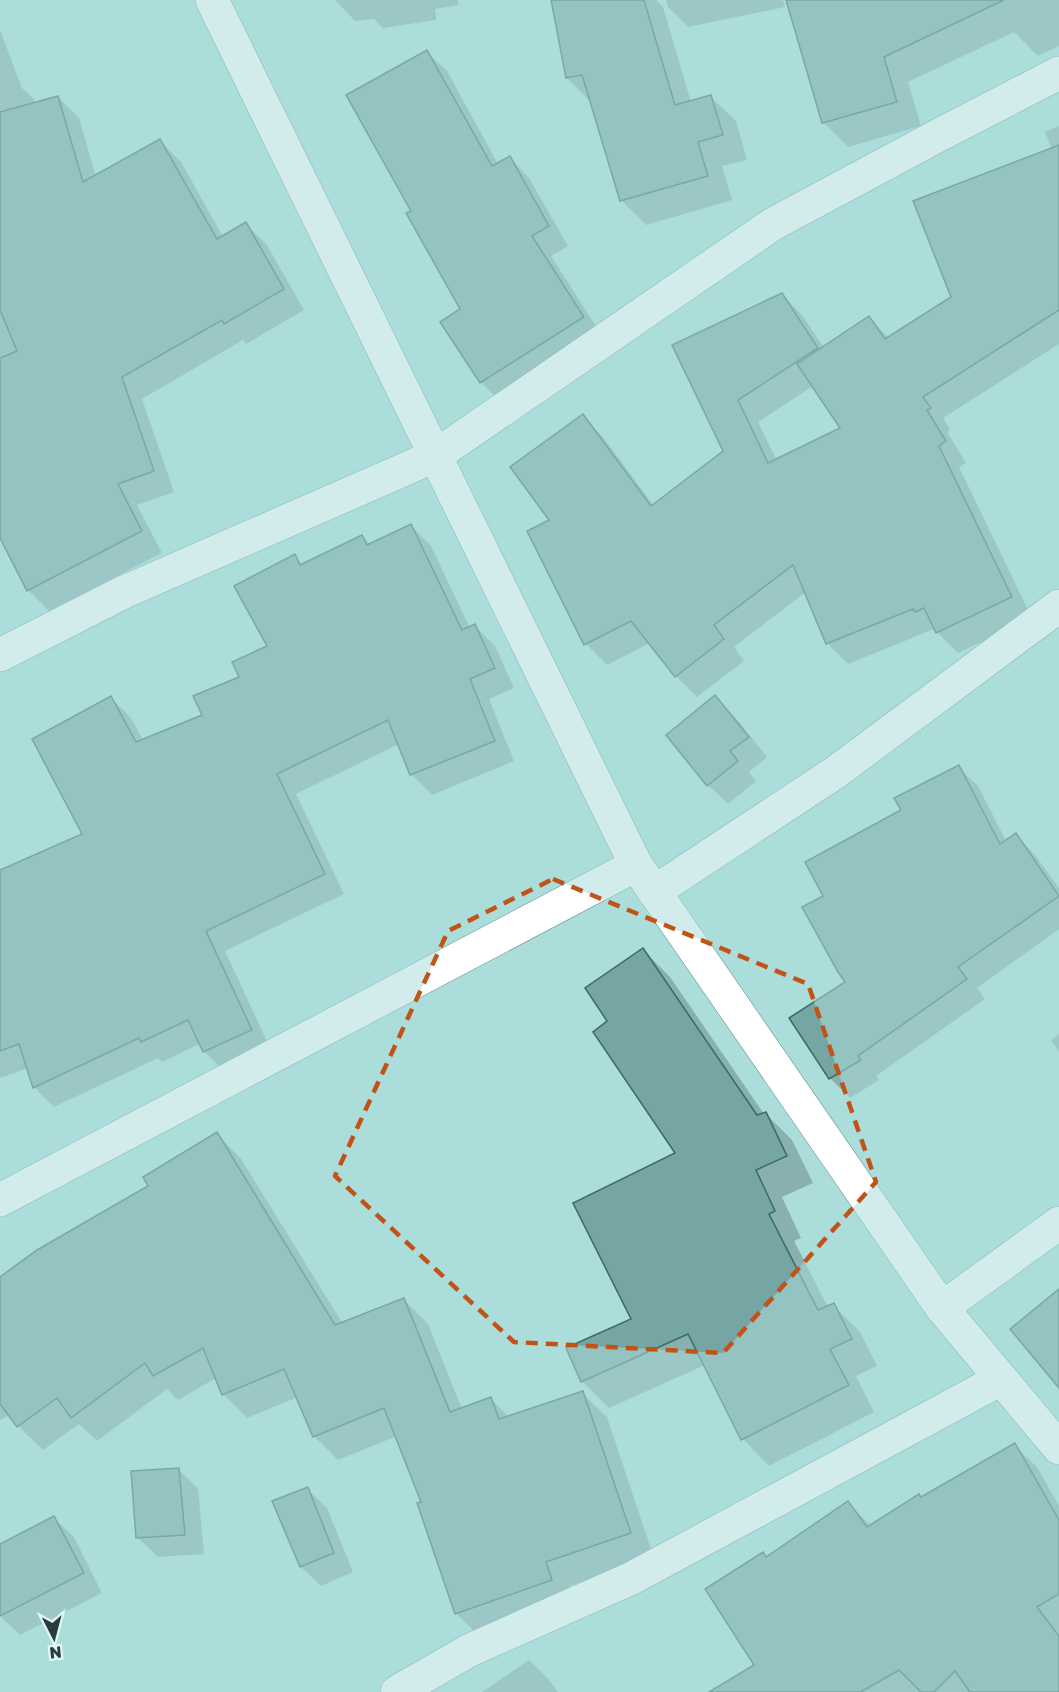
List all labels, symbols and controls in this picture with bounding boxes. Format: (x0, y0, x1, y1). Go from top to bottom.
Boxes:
north arrow (24, 1608, 84, 1668)
text: N (48, 1642, 63, 1663)

